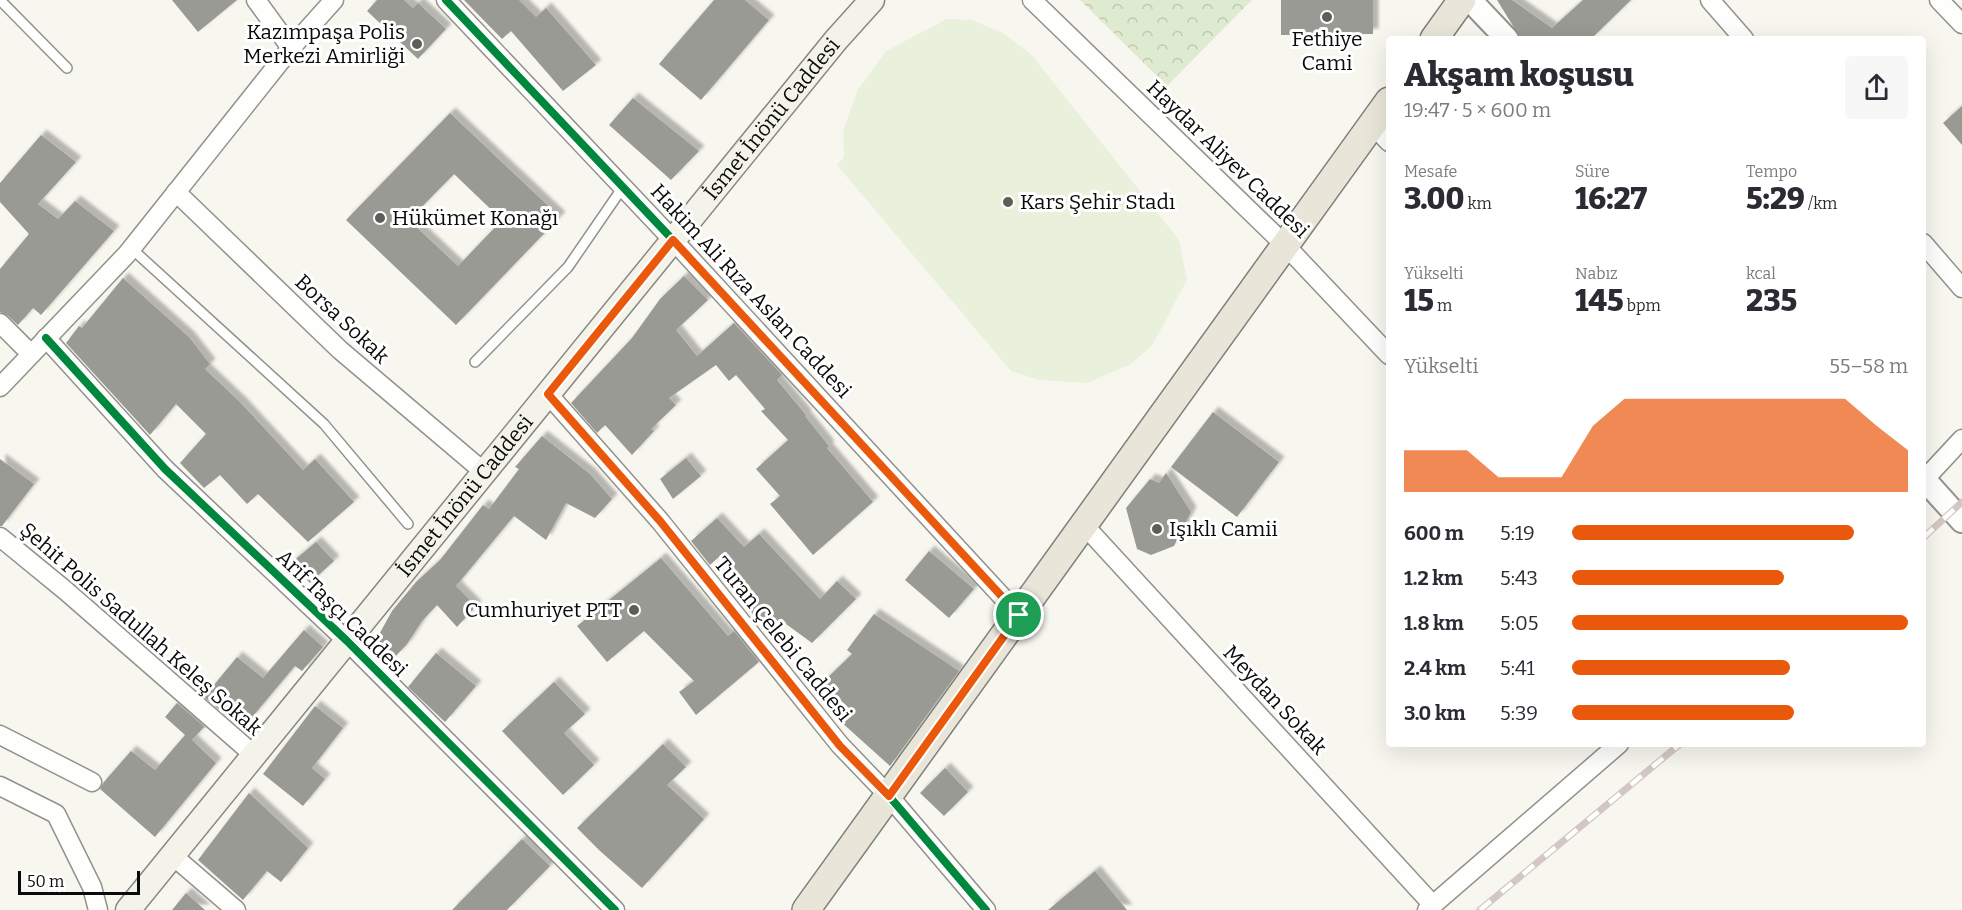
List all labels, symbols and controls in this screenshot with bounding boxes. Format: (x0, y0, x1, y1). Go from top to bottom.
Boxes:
marker: Fethiye Cami (1320, 10, 1334, 24)
place label: Kazımpaşa Polis Merkezi Amirliği (243, 19, 405, 69)
place label: Fethiye Cami (1292, 26, 1362, 76)
street label: İsmet İnönü Caddesi (698, 33, 845, 205)
marker: Kazımpaşa Polis Merkezi Amirliği (410, 37, 424, 51)
text: Akşam koşusu (1404, 55, 1634, 95)
button: share (1845, 56, 1908, 119)
street label: Haydar Aliyev Caddesi (1141, 75, 1315, 243)
text: 19:47 · 5 × 600 m (1404, 98, 1551, 122)
text: Mesafe (1404, 162, 1457, 181)
text: Süre (1575, 162, 1610, 181)
text: Tempo (1746, 162, 1797, 181)
street label: Hakim Ali Rıza Aslan Caddesi (645, 179, 857, 403)
text: 3.00 (1404, 181, 1464, 217)
text: 16:27 (1575, 181, 1647, 217)
text: 5:29 (1746, 181, 1805, 217)
place label: Kars Şehir Stadı (1020, 189, 1175, 215)
text: km (1464, 194, 1492, 213)
text: /km (1805, 194, 1837, 213)
marker: Kars Şehir Stadı (1001, 195, 1015, 209)
place label: Hükümet Konağı (392, 205, 558, 231)
marker: Hükümet Konağı (373, 211, 387, 225)
text: Yükselti (1404, 264, 1464, 283)
text: Nabız (1575, 264, 1618, 283)
text: kcal (1746, 264, 1776, 283)
street label: Borsa Sokak (290, 269, 395, 369)
text: 15 (1404, 283, 1434, 319)
text: 145 (1575, 283, 1624, 319)
text: 235 (1746, 283, 1797, 319)
text: m (1434, 296, 1452, 315)
text: bpm (1624, 296, 1661, 315)
text: Yükselti (1404, 354, 1478, 378)
text: 55–58 m (1829, 354, 1908, 378)
street label: İsmet İnönü Caddesi (392, 410, 539, 582)
place label: Işıklı Camii (1169, 516, 1278, 542)
street label: Şehit Polis Sadullah Keleş Sokak (15, 517, 267, 741)
text: 600 m (1404, 521, 1464, 545)
text: 5:19 (1500, 521, 1535, 545)
marker: Işıklı Camii (1150, 522, 1164, 536)
street label: Arif Taşçı Caddesi (271, 544, 413, 682)
street label: Turan Çelebi Caddesi (709, 551, 857, 727)
text: 1.2 km (1404, 566, 1463, 590)
text: 5:43 (1500, 566, 1538, 590)
pin (993, 589, 1044, 640)
place label: Cumhuriyet PTT (465, 597, 622, 623)
icon: arrive (1002, 598, 1035, 631)
marker: Cumhuriyet PTT (627, 603, 641, 617)
text: 1.8 km (1404, 611, 1464, 635)
text: 5:05 (1500, 611, 1538, 635)
street label: Meydan Sokak (1218, 640, 1332, 760)
text: 2.4 km (1404, 656, 1466, 680)
text: 5:41 (1500, 656, 1535, 680)
text: 3.0 km (1404, 701, 1466, 725)
text: 5:39 (1500, 701, 1538, 725)
scale bar (18, 868, 140, 896)
text: 50 m (27, 872, 64, 891)

